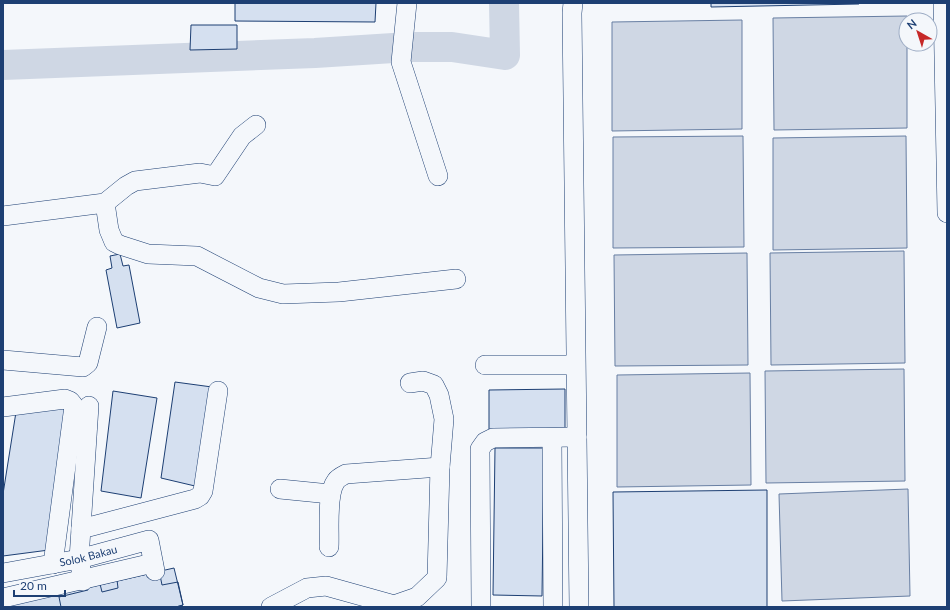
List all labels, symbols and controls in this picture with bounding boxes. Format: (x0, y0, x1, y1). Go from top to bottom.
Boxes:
north arrow (898, 12, 938, 52)
text: N (904, 16, 919, 32)
street label: Solok Bakau (58, 542, 119, 568)
scale bar (14, 572, 65, 598)
text: 20 m (20, 578, 47, 593)

